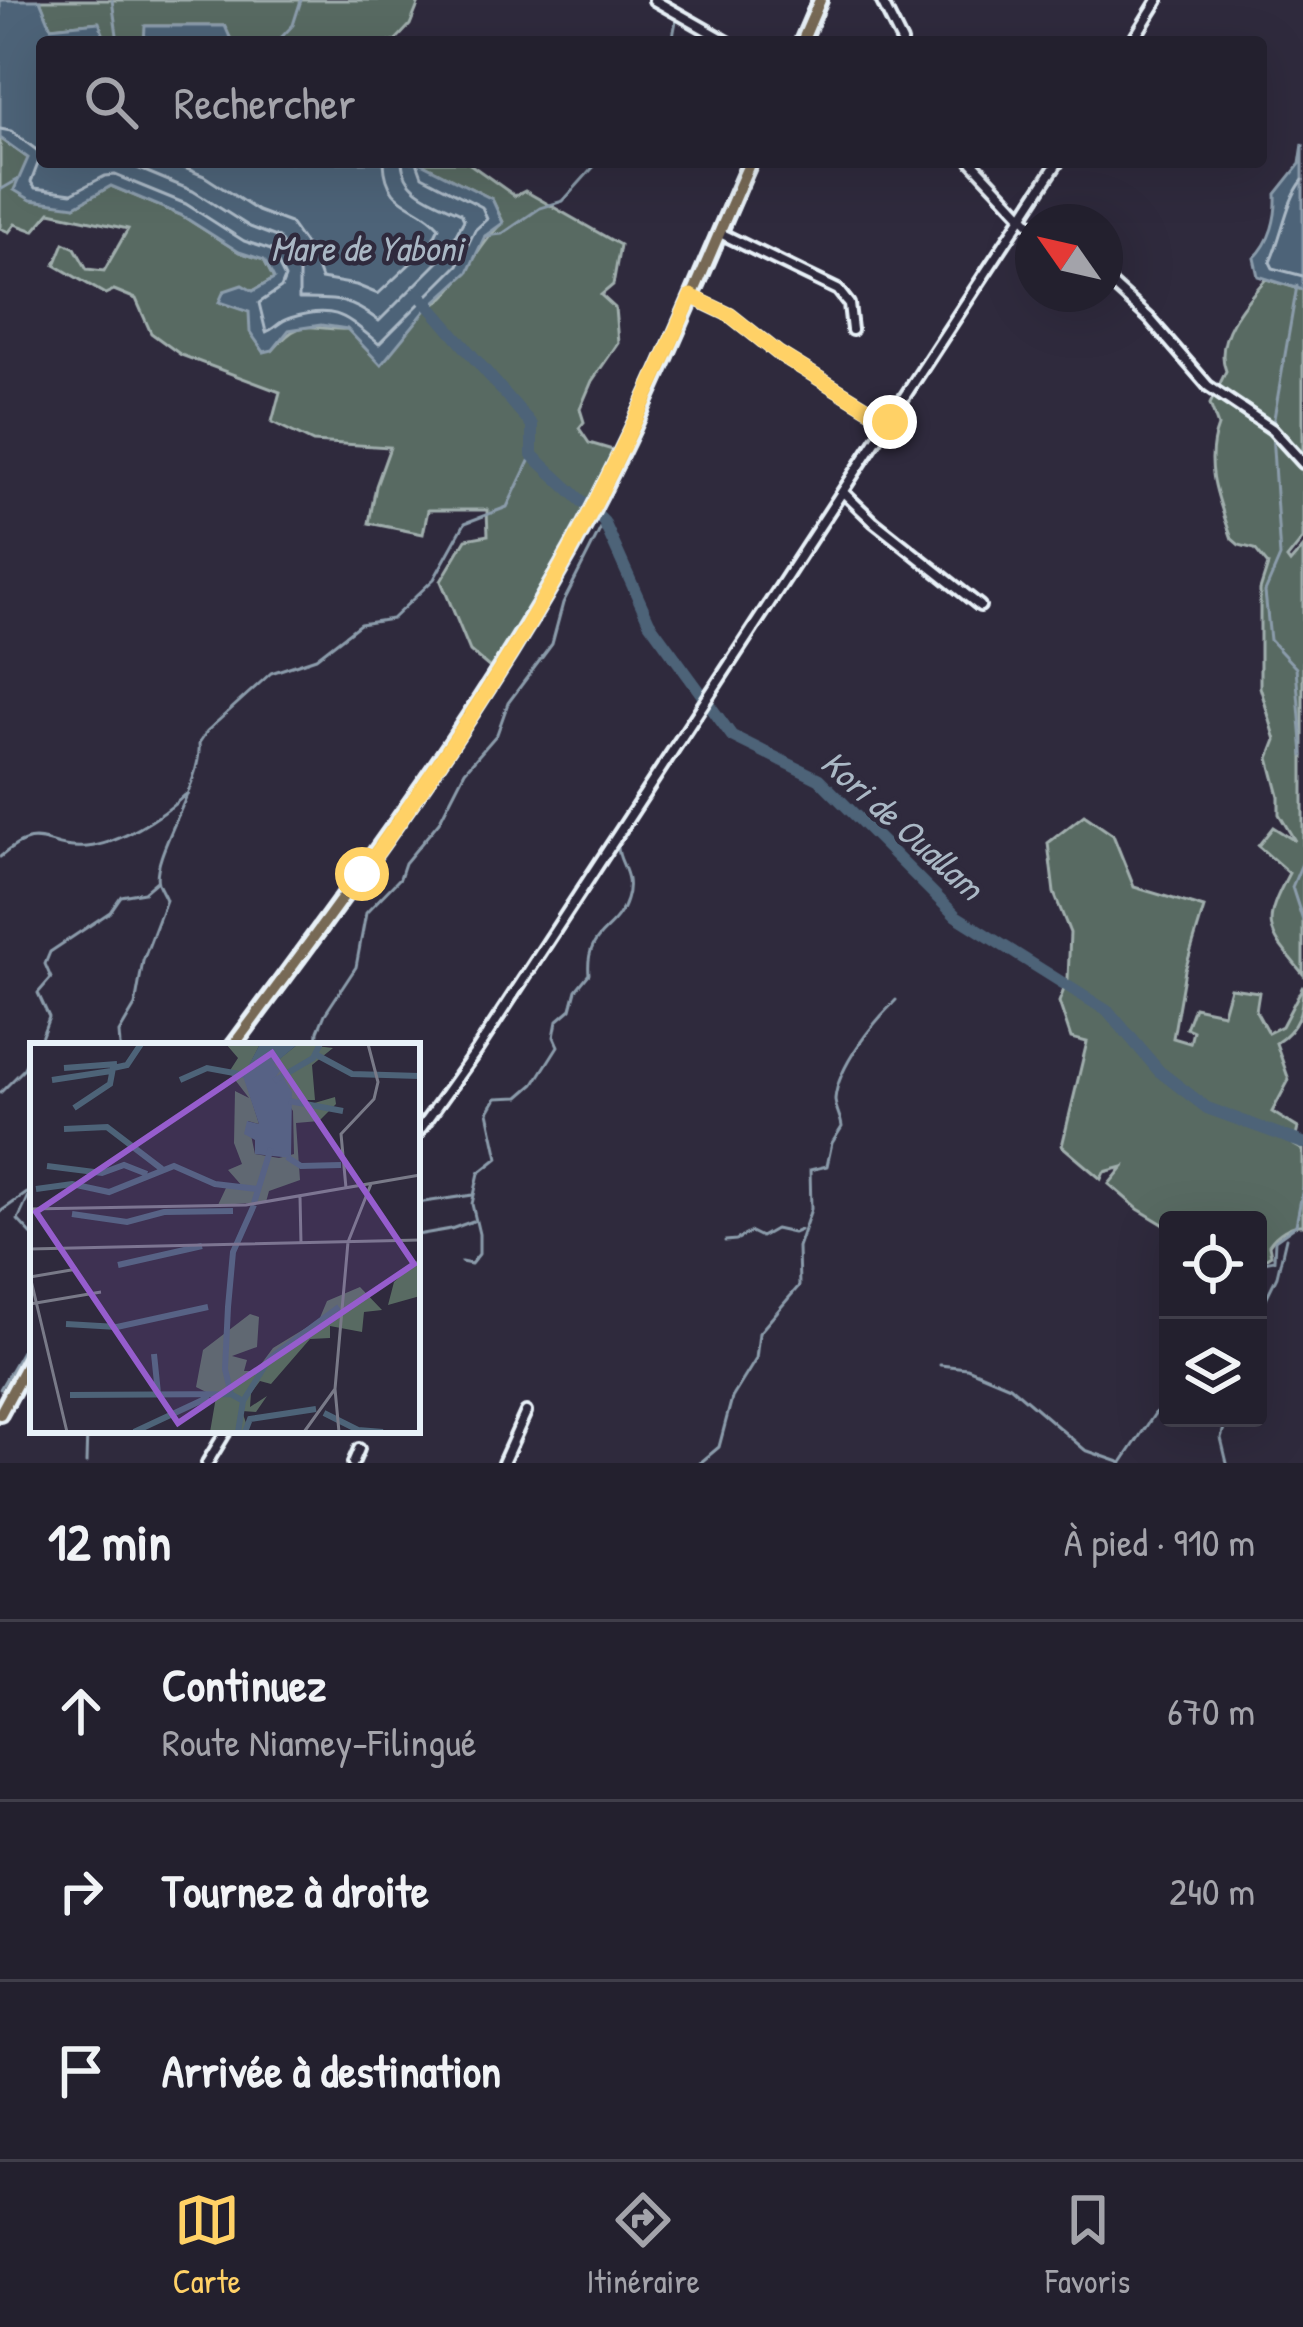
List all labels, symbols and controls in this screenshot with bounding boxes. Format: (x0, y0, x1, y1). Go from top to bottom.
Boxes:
search box (36, 36, 1267, 168)
icon: search (78, 69, 144, 135)
text: Rechercher (174, 72, 356, 133)
north arrow (1015, 204, 1123, 312)
water label: Mare de Yaboni (271, 223, 466, 272)
route end (863, 395, 917, 449)
water label: Kori de Ouallam (811, 738, 996, 911)
route start (335, 847, 389, 901)
inset map (30, 1043, 420, 1433)
map controls (1159, 1211, 1267, 1427)
button: locate (1159, 1211, 1267, 1319)
button: layers (1159, 1319, 1267, 1427)
text: 12 min (48, 1507, 171, 1576)
text: À pied · 910 m (1064, 1515, 1255, 1568)
text: Continuez (162, 1654, 326, 1715)
icon: ahead (48, 1678, 114, 1744)
text: 670 m (1167, 1684, 1255, 1737)
text: Route Niamey-Filingué (162, 1715, 477, 1768)
icon: right (48, 1858, 114, 1924)
text: Tournez à droite (162, 1860, 429, 1921)
text: 240 m (1169, 1864, 1255, 1917)
icon: arrive (48, 2038, 114, 2104)
text: Arrivée à destination (162, 2040, 501, 2101)
tab: Carte (173, 2187, 241, 2303)
tab: Itinéraire (587, 2187, 700, 2303)
tab: Favoris (1046, 2187, 1130, 2303)

